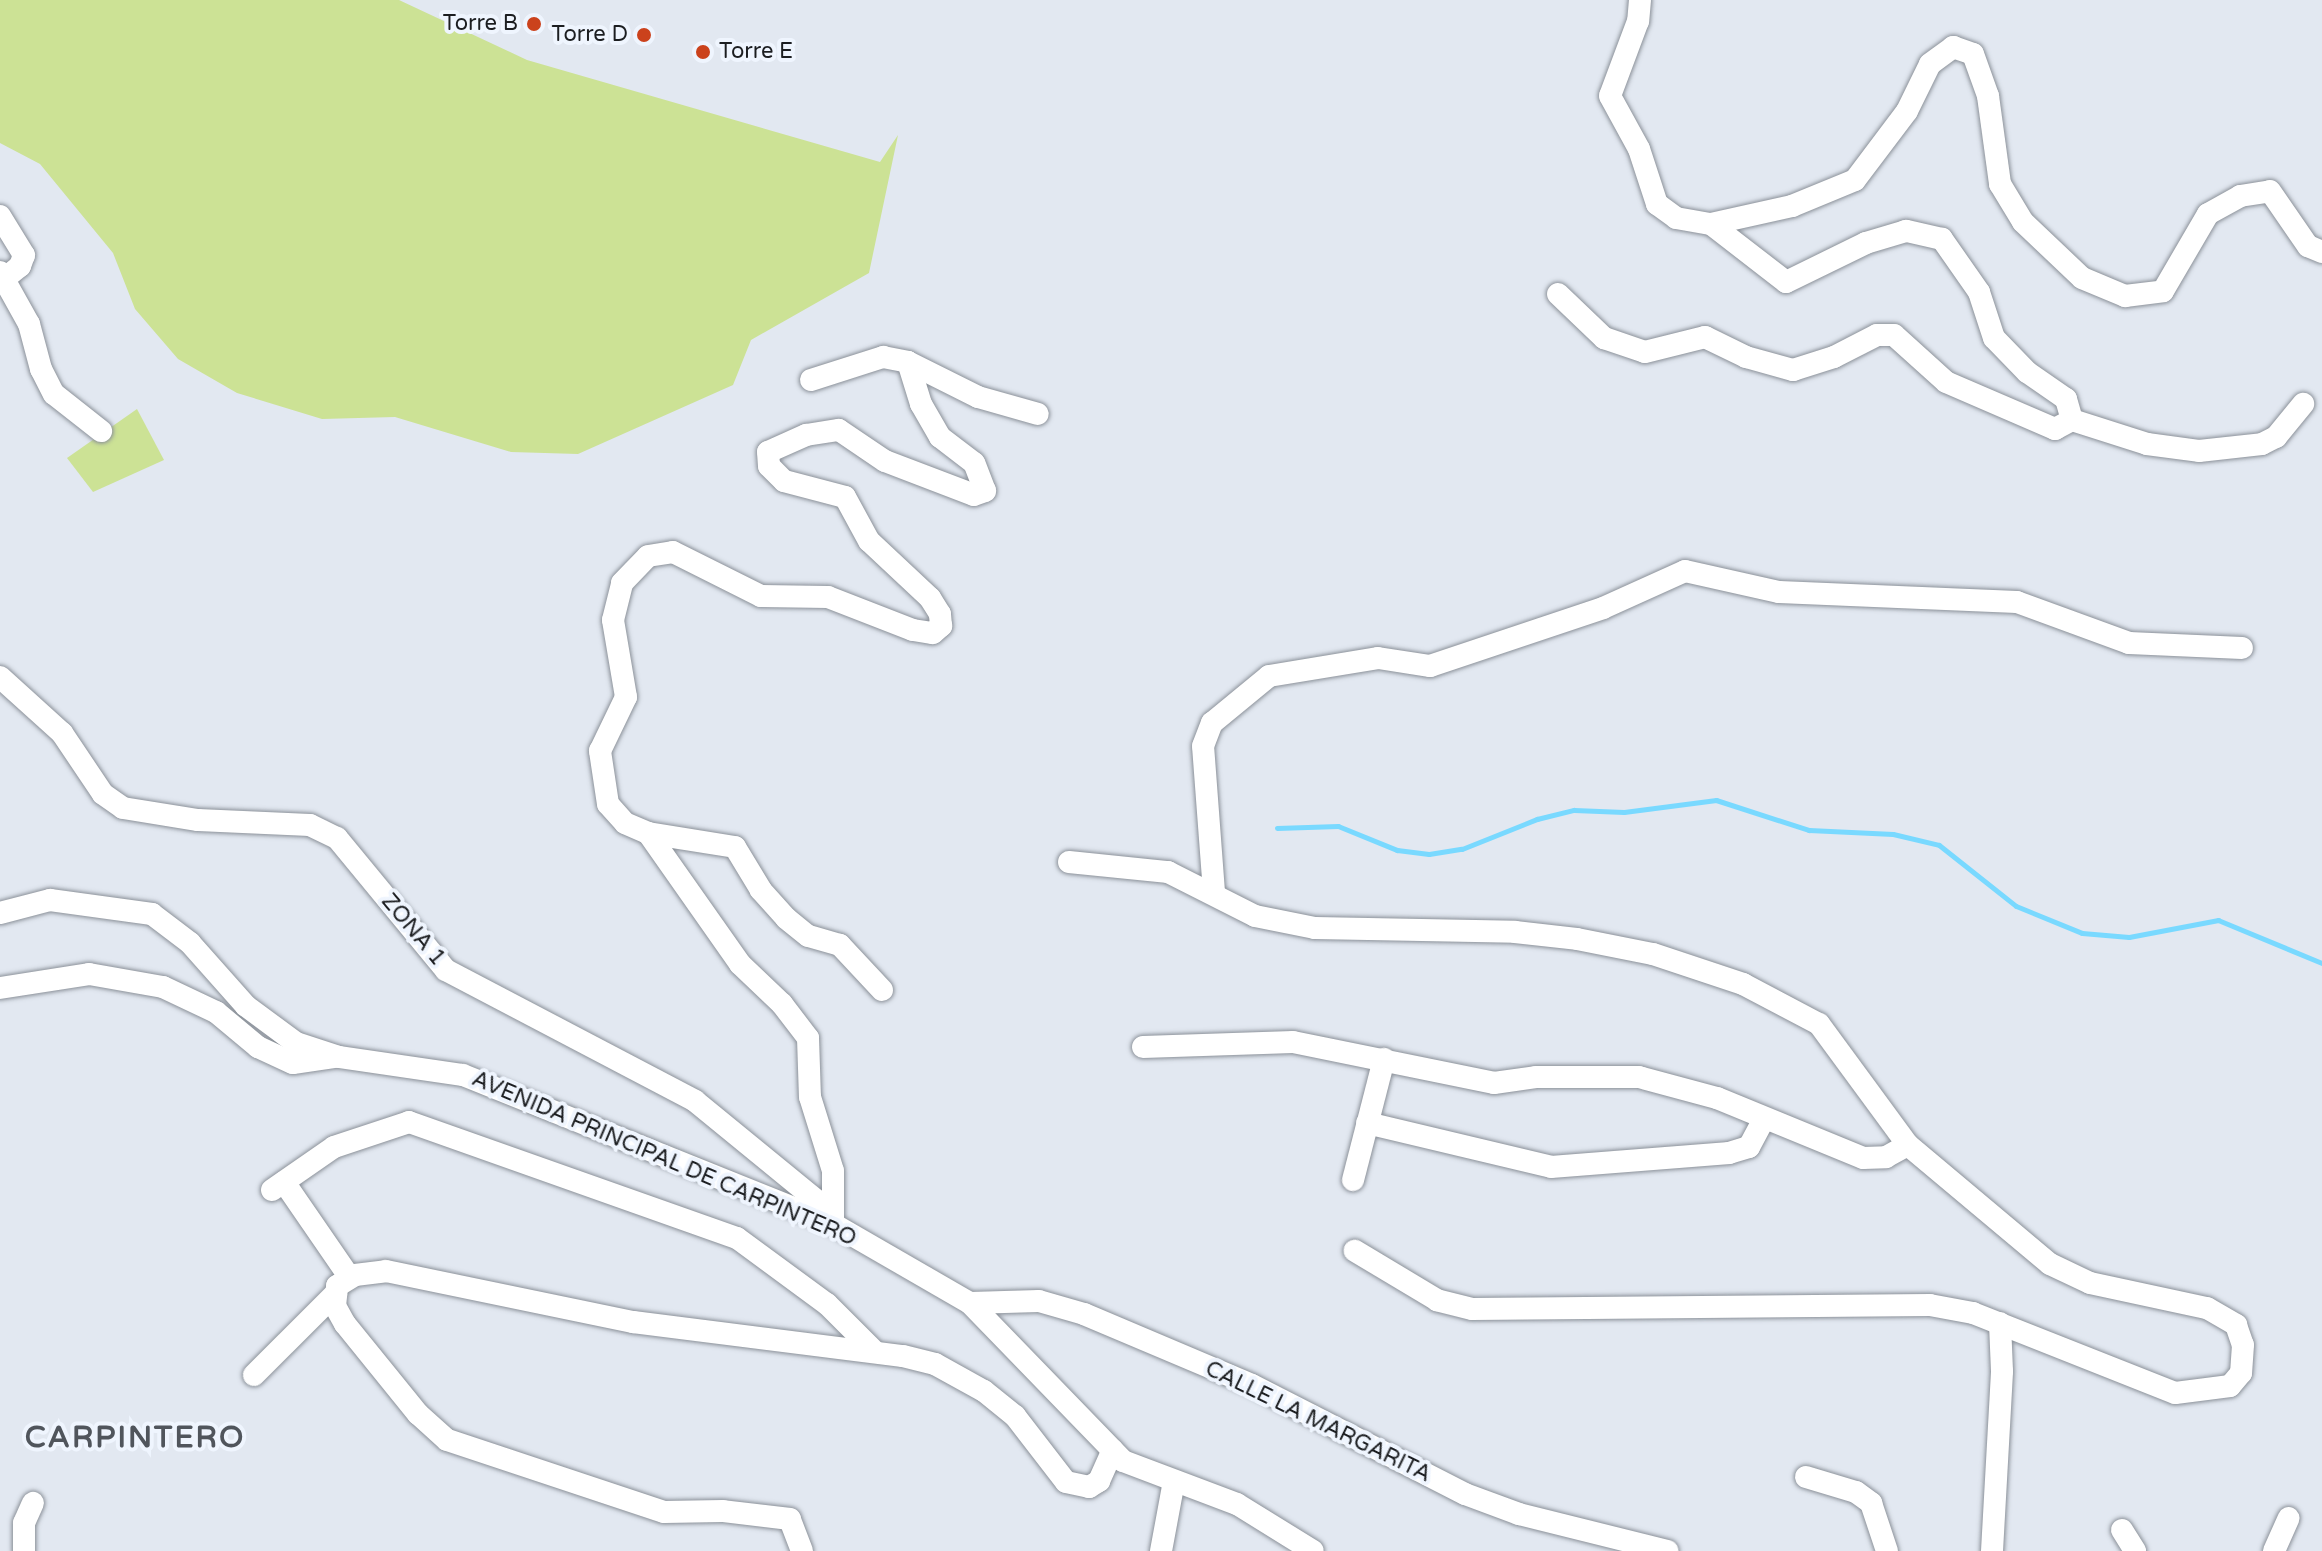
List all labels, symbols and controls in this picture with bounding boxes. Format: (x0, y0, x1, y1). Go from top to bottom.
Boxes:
place label: Torre B (443, 11, 518, 37)
marker: Torre B (525, 15, 543, 33)
place label: Torre D (551, 22, 628, 48)
marker: Torre D (635, 26, 653, 44)
place label: Torre E (719, 39, 793, 65)
marker: Torre E (694, 43, 712, 61)
street label: ZONA 1 (375, 889, 451, 971)
street label: AVENIDA PRINCIPAL DE CARPINTERO (468, 1066, 860, 1252)
street label: CALLE LA MARGARITA (1201, 1356, 1435, 1488)
district label: CARPINTERO (25, 1420, 245, 1456)

